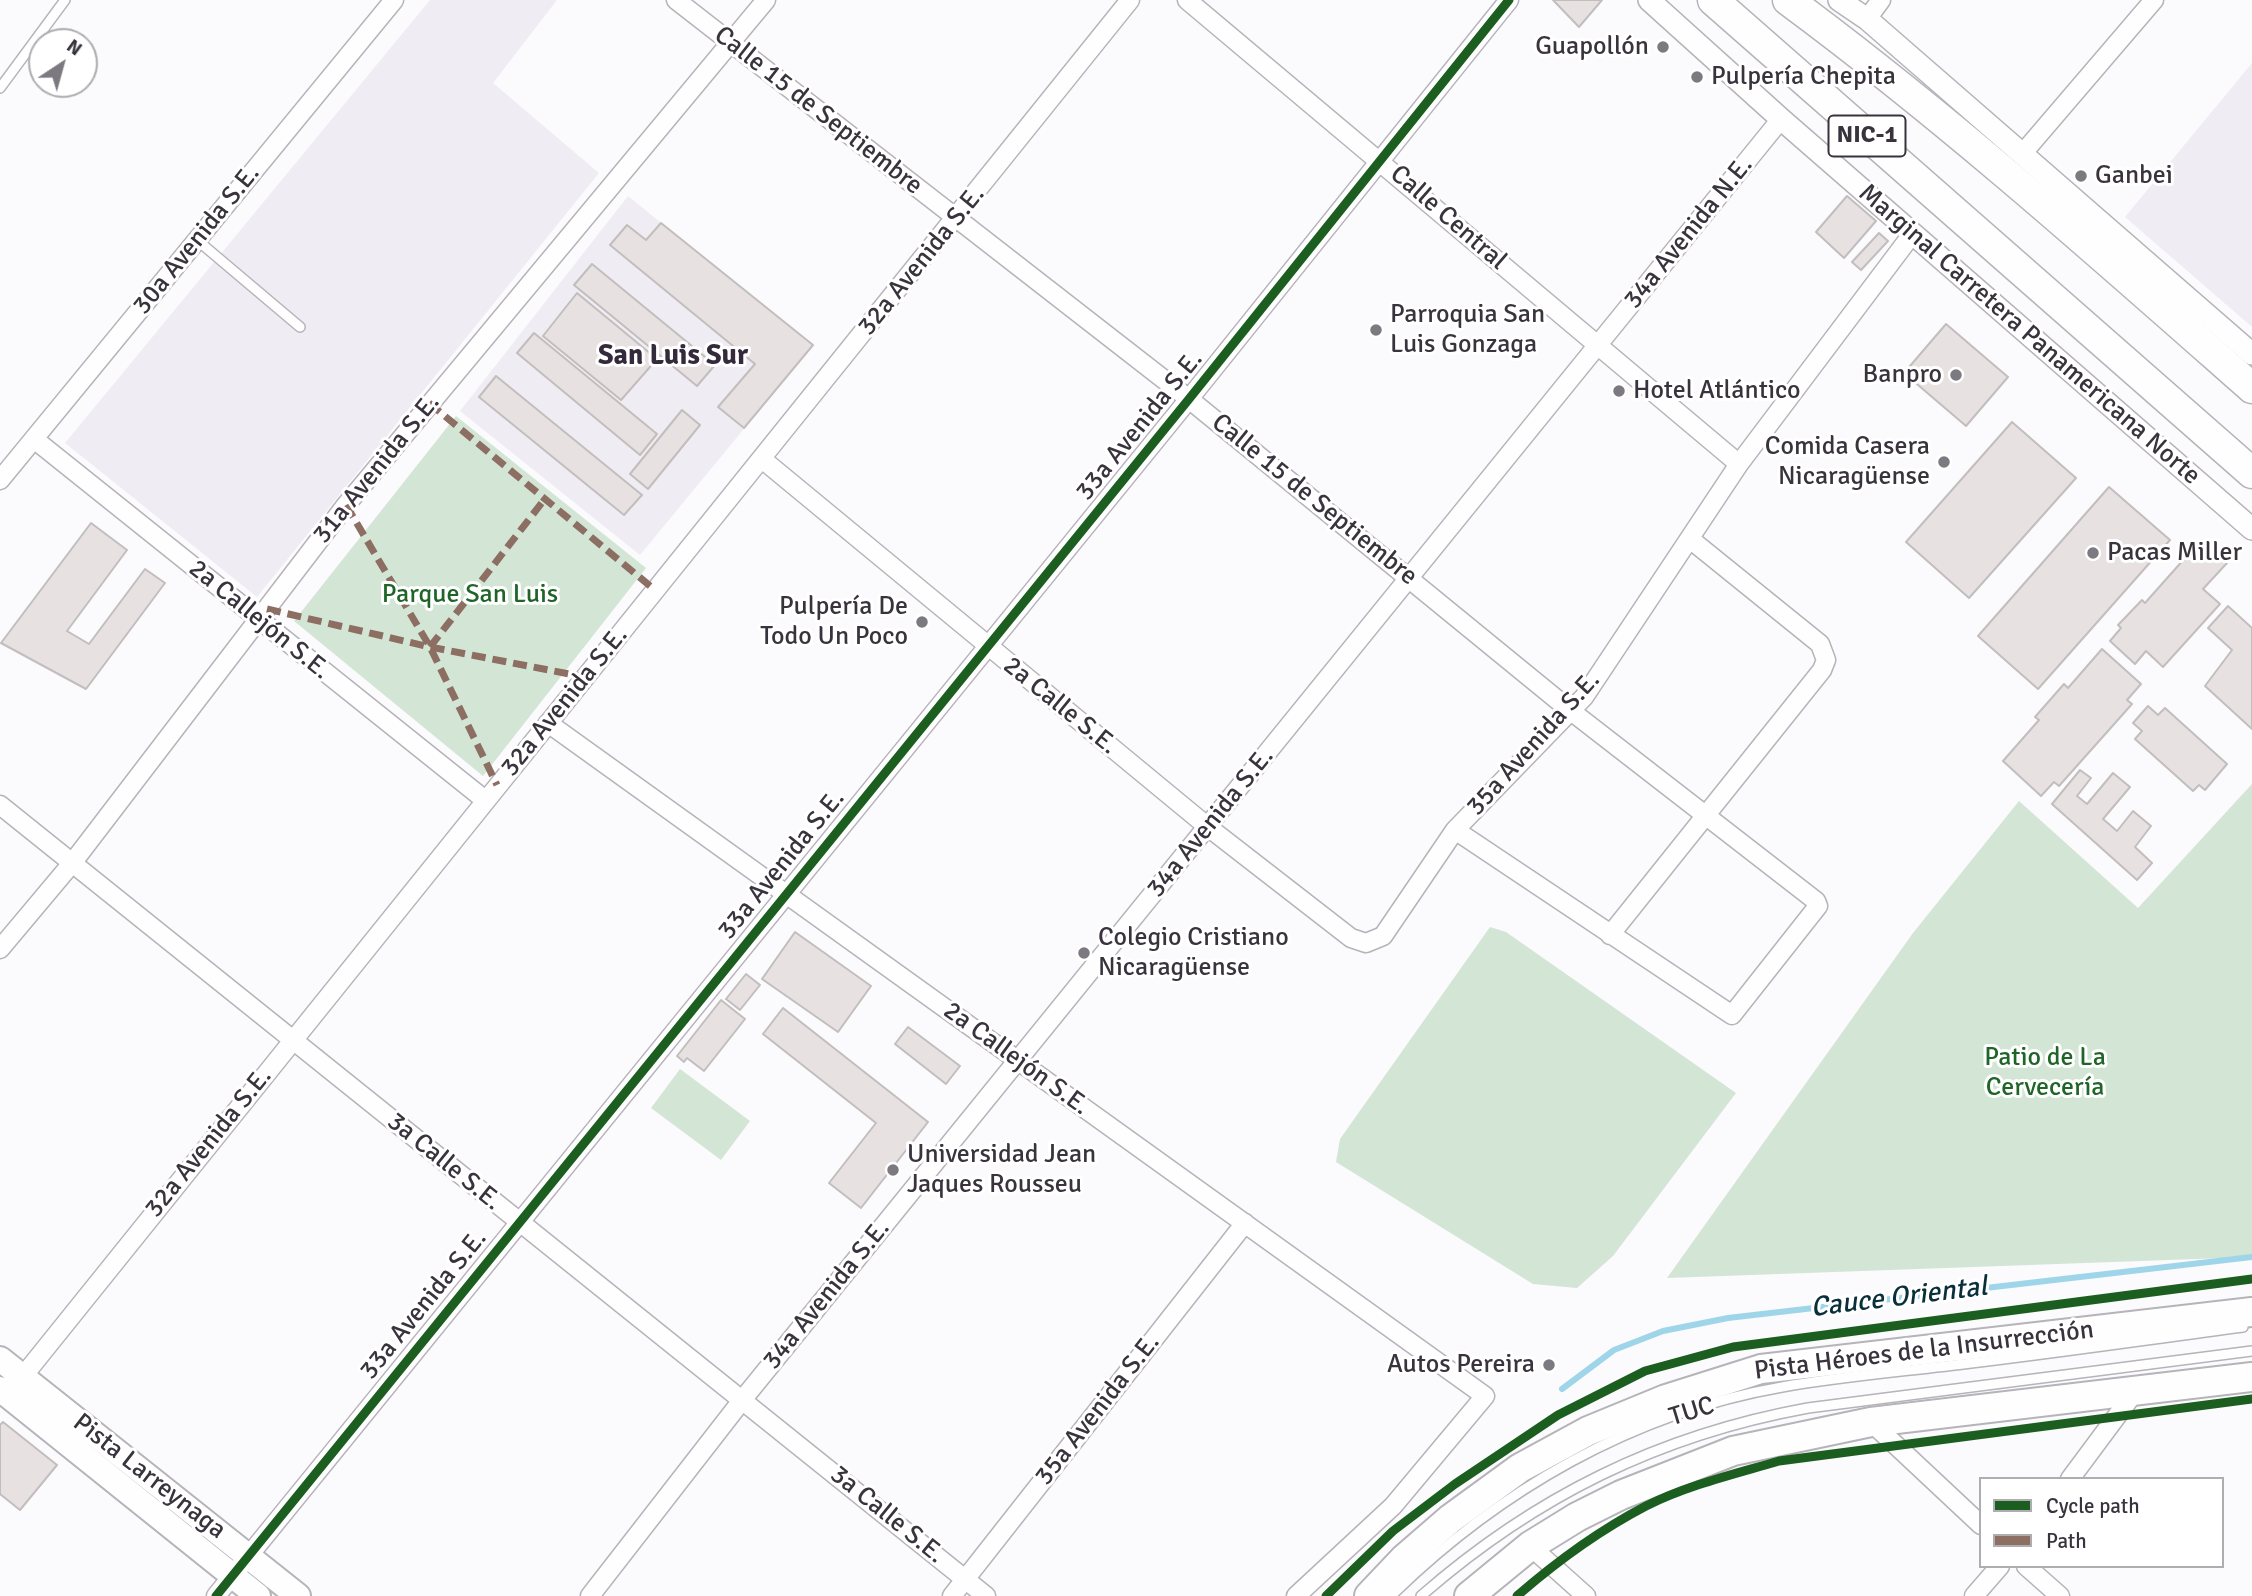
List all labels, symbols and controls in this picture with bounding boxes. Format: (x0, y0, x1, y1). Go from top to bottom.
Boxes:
street label: Calle 15 de Septiembre (708, 20, 928, 202)
north arrow (28, 28, 98, 98)
place label: Guapollón (1535, 31, 1649, 63)
text: N (62, 34, 87, 61)
marker: Guapollón (1655, 39, 1671, 55)
place label: Pulpería Chepita (1711, 61, 1896, 93)
marker: Pulpería Chepita (1689, 69, 1705, 85)
road number: NIC-1 (1828, 116, 1906, 156)
street label: 34a Avenida N.E. (1618, 151, 1760, 315)
street label: 30a Avenida S.E. (127, 159, 267, 321)
street label: Calle Central (1383, 159, 1513, 277)
place label: Ganbei (2095, 160, 2173, 192)
marker: Ganbei (2073, 168, 2089, 184)
street label: Marginal Carretera Panamericana Norte (1852, 178, 2206, 492)
street label: 32a Avenida S.E. (852, 180, 992, 342)
place label: Parroquia San Luis Gonzaga (1390, 299, 1545, 360)
marker: Parroquia San Luis Gonzaga (1368, 322, 1384, 338)
district label: San Luis Sur (598, 340, 748, 374)
street label: 33a Avenida S.E. (1070, 345, 1210, 507)
place label: Banpro (1863, 359, 1942, 391)
marker: Banpro (1948, 367, 1964, 383)
place label: Hotel Atlántico (1633, 375, 1801, 407)
marker: Hotel Atlántico (1611, 383, 1627, 399)
street label: 31a Avenida S.E. (307, 388, 447, 550)
street label: Calle 15 de Septiembre (1205, 407, 1423, 593)
place label: Comida Casera Nicaragüense (1765, 431, 1930, 492)
marker: Comida Casera Nicaragüense (1936, 454, 1952, 470)
place label: Pacas Miller (2107, 537, 2242, 569)
marker: Pacas Miller (2085, 545, 2101, 561)
street label: 2a Callejón S.E. (182, 553, 336, 687)
park label: Parque San Luis (382, 579, 558, 611)
place label: Pulpería De Todo Un Poco (760, 591, 908, 652)
marker: Pulpería De Todo Un Poco (914, 614, 930, 630)
street label: 32a Avenida S.E. (495, 621, 635, 783)
street label: 2a Calle S.E. (997, 650, 1123, 762)
street label: 35a Avenida S.E. (1461, 665, 1607, 823)
street label: 34a Avenida S.E. (1141, 742, 1281, 904)
street label: 33a Avenida S.E. (712, 784, 852, 946)
place label: Colegio Cristiano Nicaragüense (1098, 922, 1289, 984)
marker: Colegio Cristiano Nicaragüense (1076, 945, 1092, 961)
street label: 2a Callejón S.E. (937, 996, 1095, 1122)
park label: Patio de La Cervecería (1984, 1042, 2106, 1104)
street label: 32a Avenida S.E. (139, 1062, 279, 1224)
street label: 3a Calle S.E. (381, 1106, 507, 1218)
place label: Universidad Jean Jaques Rousseu (907, 1139, 1096, 1200)
marker: Universidad Jean Jaques Rousseu (885, 1162, 901, 1178)
street label: 34a Avenida S.E. (757, 1214, 897, 1376)
street label: 33a Avenida S.E. (354, 1224, 494, 1386)
water label: Cauce Oriental (1809, 1270, 1989, 1326)
street label: Pista Héroes de la Insurrección (1752, 1315, 2096, 1387)
street label: 35a Avenida S.E. (1029, 1328, 1167, 1492)
place label: Autos Pereira (1387, 1349, 1535, 1381)
marker: Autos Pereira (1541, 1357, 1557, 1373)
street label: TUC (1666, 1390, 1718, 1434)
street label: Pista Larreynaga (66, 1408, 232, 1546)
street label: 3a Calle S.E. (824, 1459, 950, 1571)
legend (1979, 1477, 2224, 1568)
text: Cycle path (2046, 1493, 2140, 1519)
text: Path (2046, 1528, 2087, 1554)

